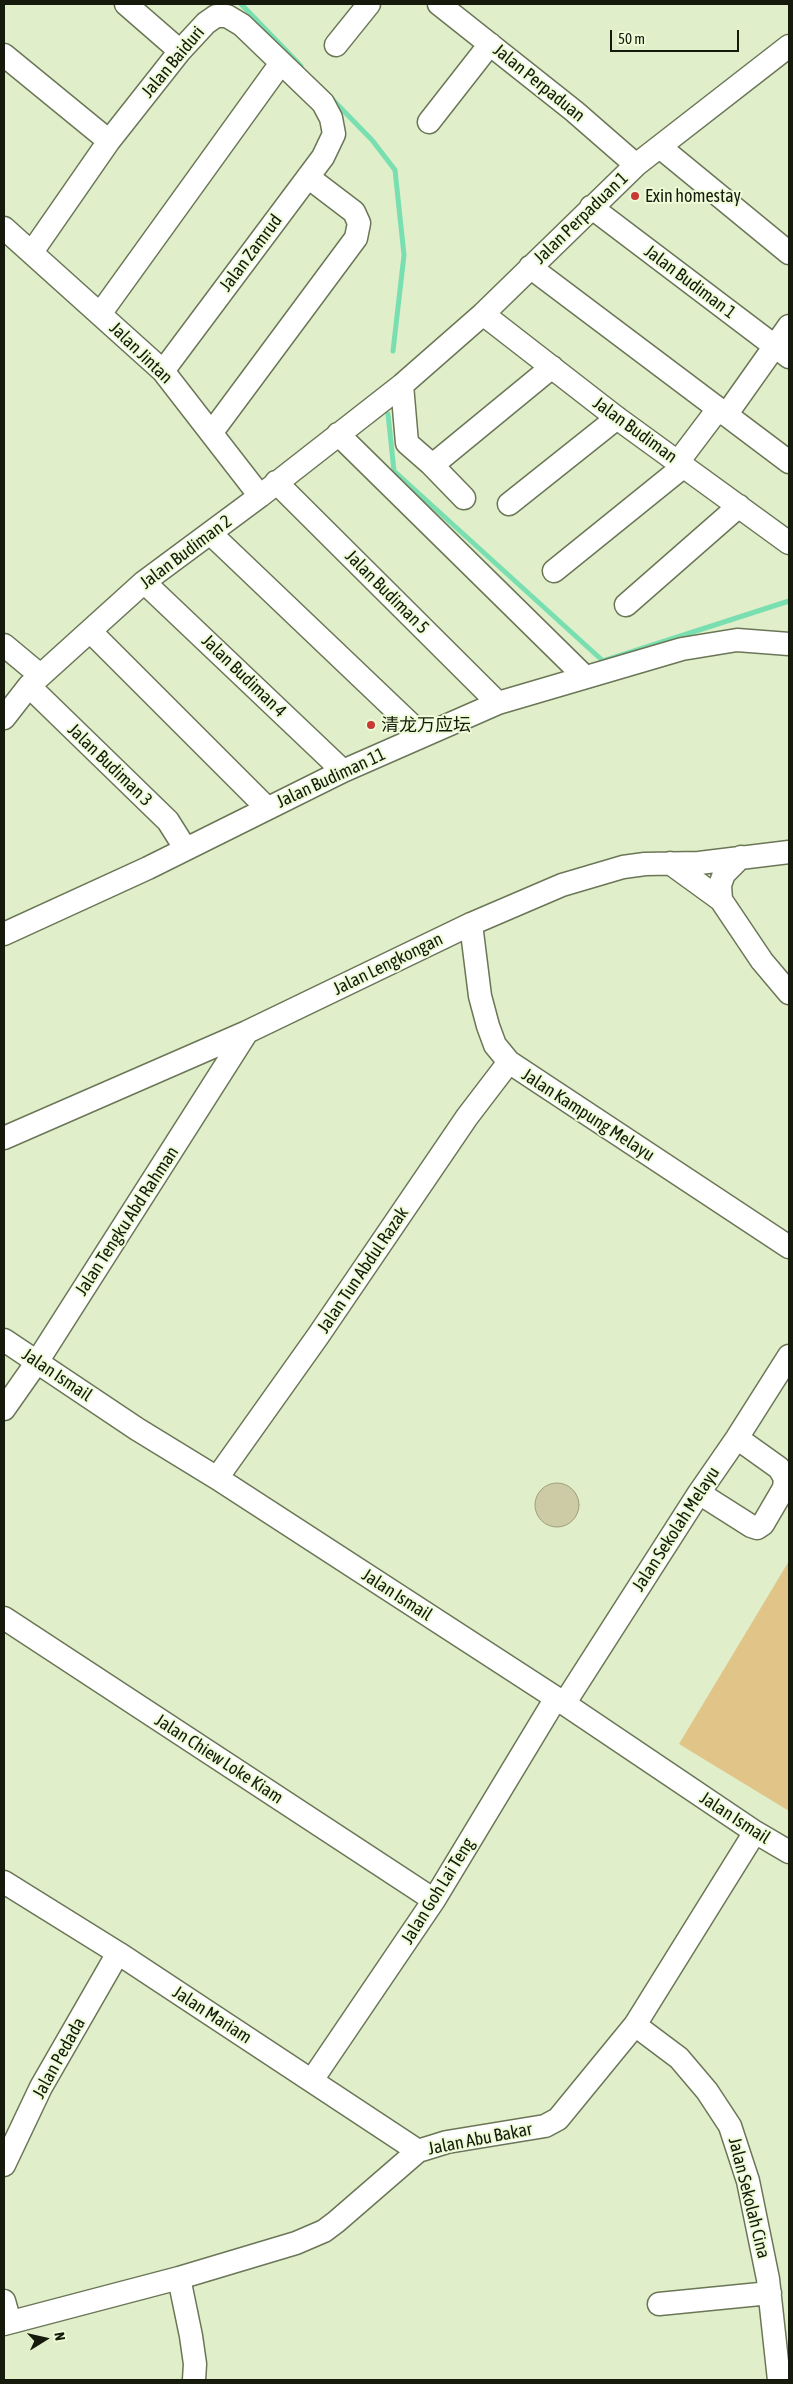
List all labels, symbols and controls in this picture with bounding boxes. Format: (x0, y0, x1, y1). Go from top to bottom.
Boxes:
scale bar (613, 20, 742, 52)
street label: Jalan Baiduri (137, 22, 209, 102)
text: 50 m (618, 30, 645, 47)
street label: Jalan Perpaduan (489, 39, 589, 127)
street label: Jalan Perpaduan 1 (529, 168, 633, 268)
place label: Exin homestay (645, 185, 741, 207)
marker: Exin homestay (629, 190, 641, 202)
street label: Jalan Zamrud (215, 210, 287, 296)
street label: Jalan Budiman 1 (640, 240, 740, 324)
street label: Jalan Jintan (105, 318, 177, 388)
street label: Jalan Budiman (589, 392, 681, 468)
street label: Jalan Budiman 2 (136, 510, 236, 594)
street label: Jalan Budiman 5 (341, 546, 433, 638)
street label: Jalan Budiman 4 (197, 630, 291, 722)
place label: 清龙万应坛 (381, 714, 471, 736)
street label: Jalan Budiman 3 (63, 719, 157, 811)
marker: 清龙万应坛 (365, 719, 377, 731)
street label: Jalan Budiman 11 (273, 743, 389, 813)
street label: Jalan Lengkongan (330, 928, 446, 1000)
street label: Jalan Kampung Melayu (518, 1064, 658, 1166)
street label: Jalan Tengku Abd Rahman (71, 1142, 183, 1300)
street label: Jalan Tun Abdul Razak (313, 1203, 413, 1337)
street label: Jalan Ismail (18, 1344, 96, 1406)
street label: Jalan Sekolah Melayu (628, 1463, 724, 1595)
street label: Jalan Ismail (358, 1564, 436, 1626)
street label: Jalan Chiew Loke Kiam (151, 1709, 287, 1809)
street label: Jalan Ismail (696, 1787, 774, 1849)
street label: Jalan Goh Lai Teng (397, 1834, 479, 1948)
street label: Jalan Mariam (169, 1982, 255, 2048)
street label: Jalan Pedada (28, 2014, 90, 2102)
street label: Jalan Abu Bakar (426, 2118, 534, 2160)
street label: Jalan Sekolah Cina (724, 2135, 774, 2261)
north arrow (20, 2314, 70, 2364)
text: N (51, 2331, 68, 2342)

